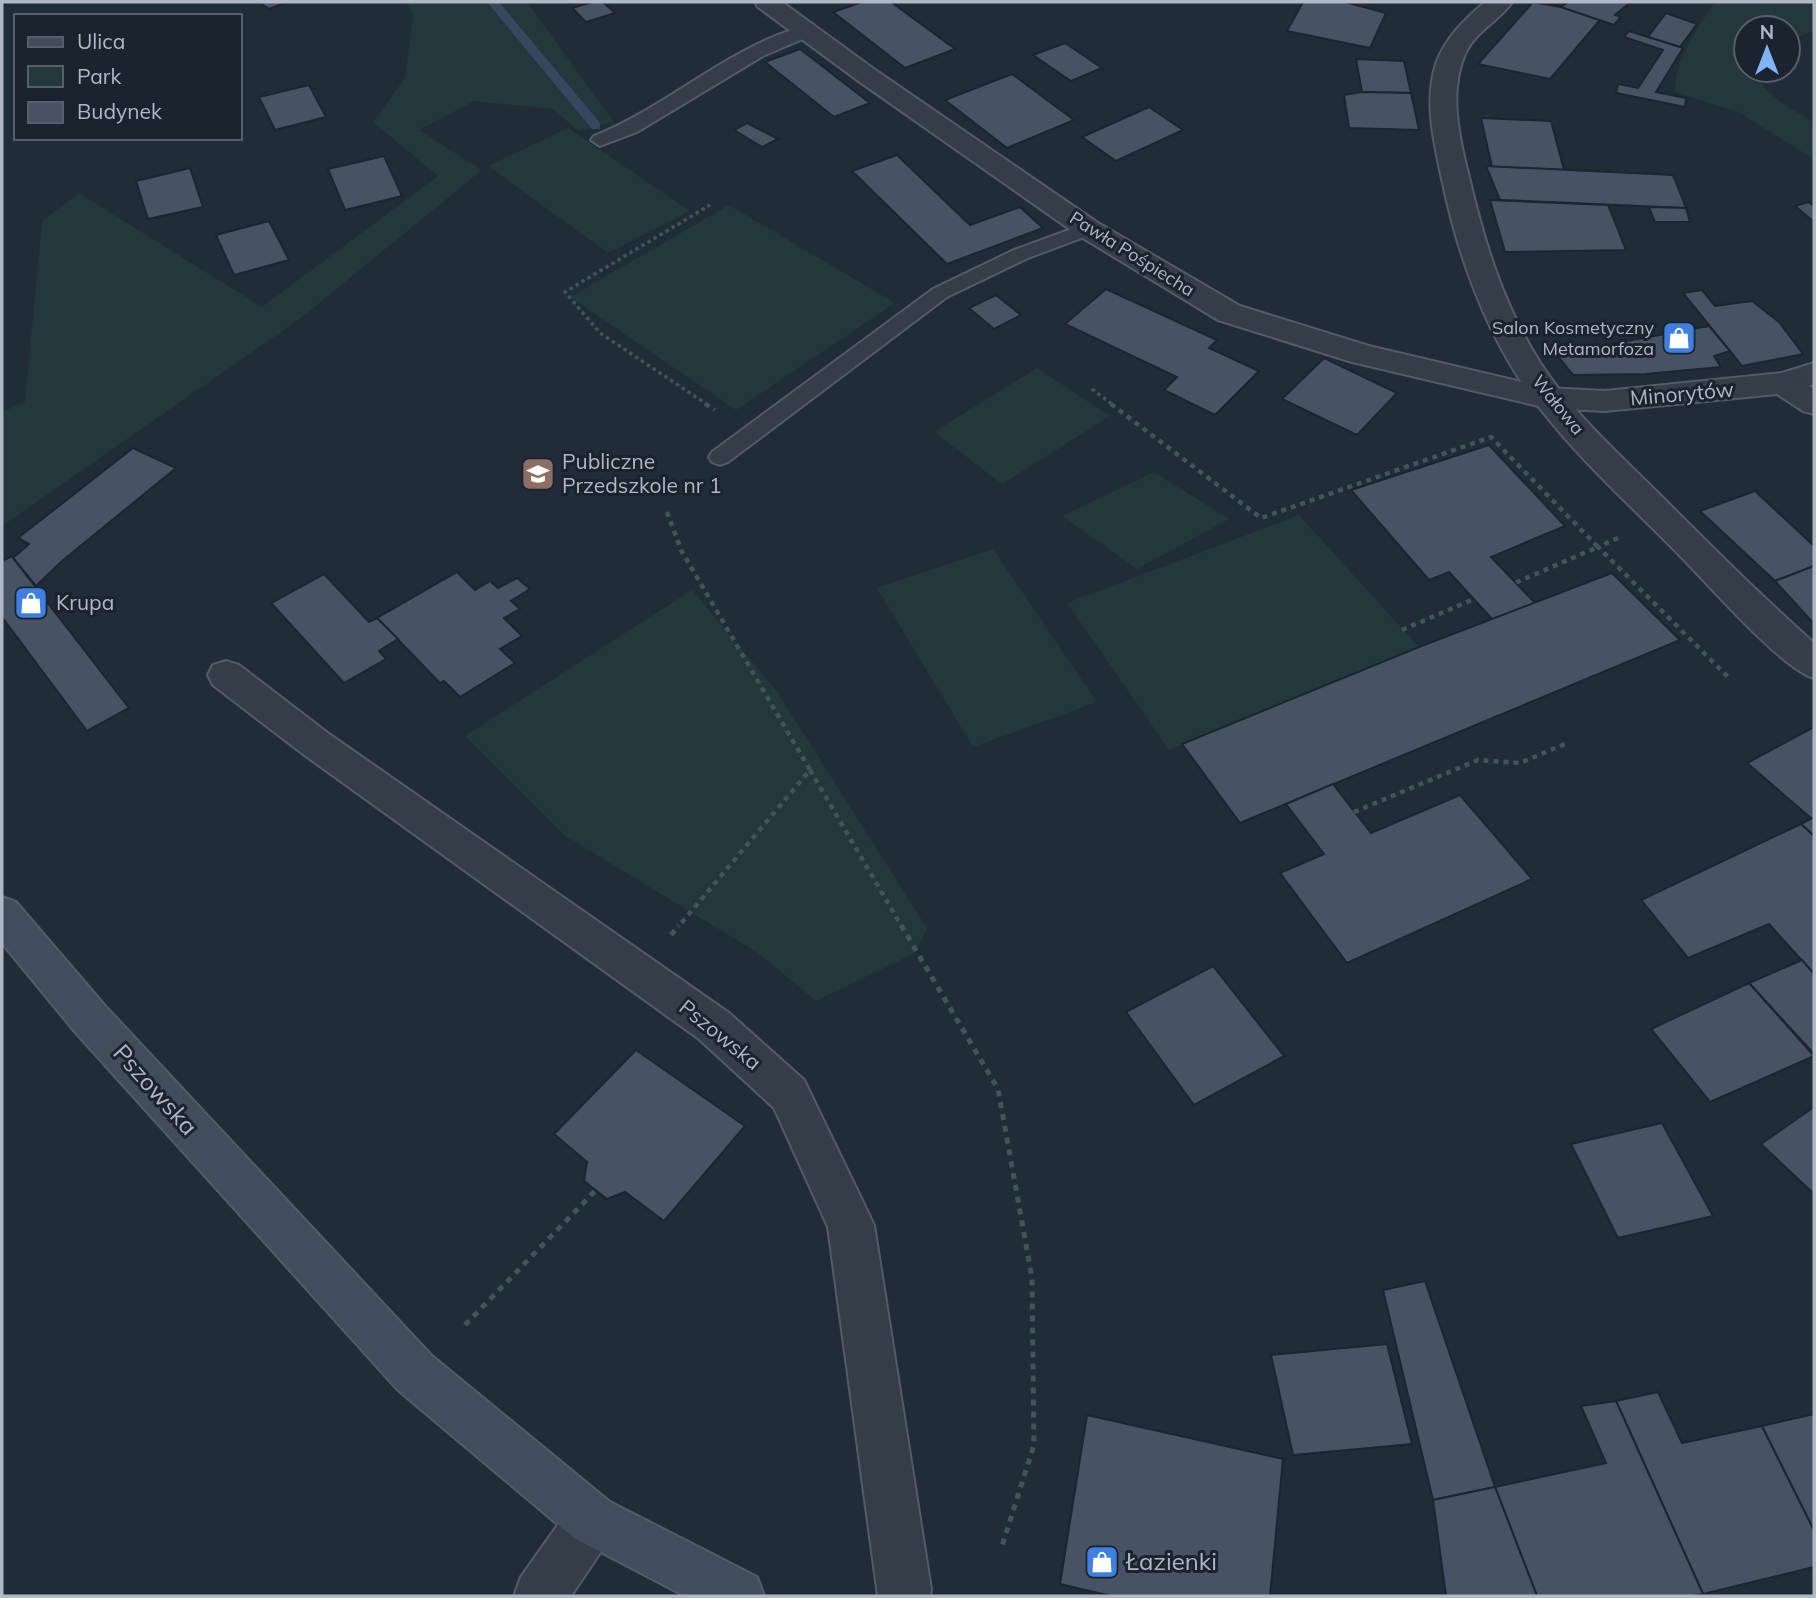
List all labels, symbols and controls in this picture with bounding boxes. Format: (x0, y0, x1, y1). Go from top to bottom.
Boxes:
legend (14, 14, 242, 140)
north arrow (1732, 14, 1802, 84)
text: N (1760, 20, 1774, 44)
text: Ulica (77, 28, 125, 54)
text: Park (77, 63, 121, 89)
text: Budynek (77, 98, 162, 124)
street label: Pawła Pośpiecha (1066, 206, 1199, 301)
place label: Salon Kosmetyczny Metamorfoza (1492, 316, 1654, 360)
shop icon: Salon Kosmetyczny Metamorfoza (1660, 319, 1698, 357)
street label: Wałowa (1527, 370, 1590, 439)
street label: Minorytów (1629, 376, 1735, 410)
place label: Publiczne Przedszkole nr 1 (562, 448, 722, 498)
school or university icon: Publiczne Przedszkole nr 1 (519, 455, 557, 493)
shop icon: Krupa (12, 584, 50, 622)
place label: Krupa (56, 589, 114, 615)
street label: Pszowska (674, 993, 767, 1075)
street label: Pszowska (107, 1038, 204, 1141)
shop icon: Łazienki (1083, 1543, 1121, 1581)
place label: Łazienki (1125, 1546, 1217, 1576)

